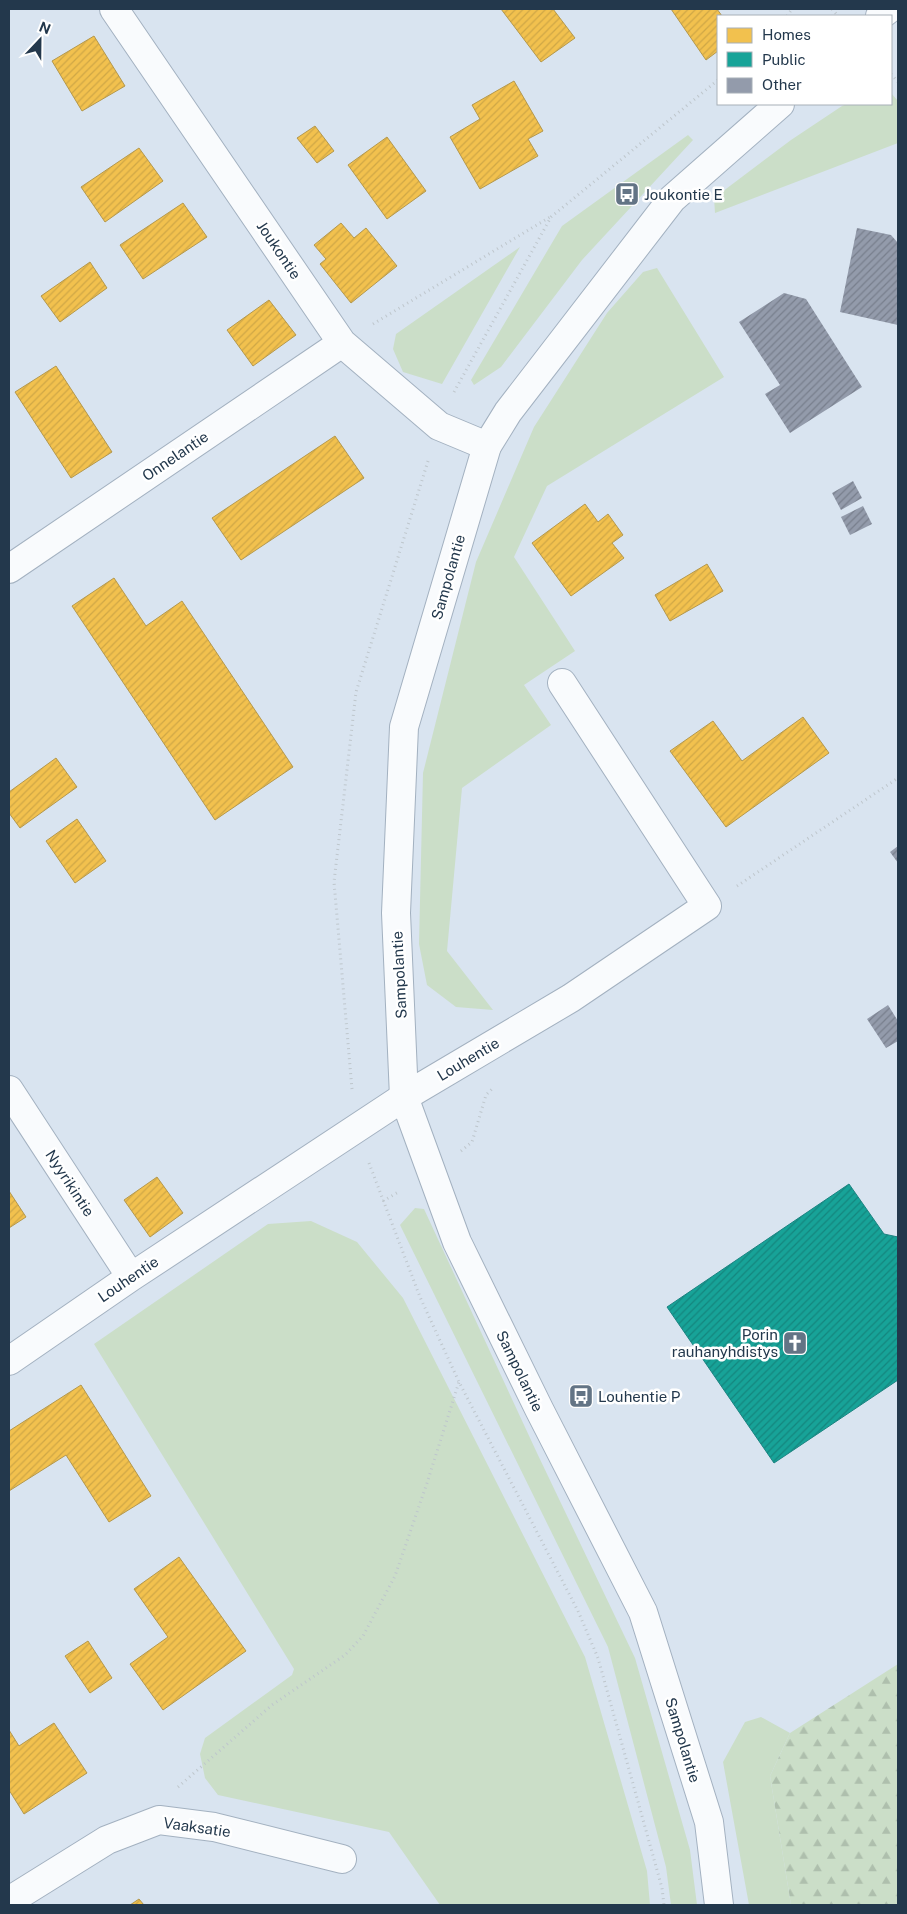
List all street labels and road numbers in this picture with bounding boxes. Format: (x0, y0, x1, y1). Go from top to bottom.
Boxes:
street label: Joukontie (253, 218, 305, 282)
street label: Onnelantie (139, 428, 211, 484)
street label: Sampolantie (428, 532, 468, 622)
street label: Sampolantie (388, 931, 410, 1019)
street label: Louhentie (434, 1034, 502, 1084)
street label: Nyyrikintie (42, 1147, 98, 1219)
street label: Louhentie (95, 1253, 161, 1305)
street label: Sampolantie (493, 1328, 547, 1414)
street label: Sampolantie (662, 1696, 704, 1784)
street label: Vaaksatie (162, 1814, 232, 1840)

